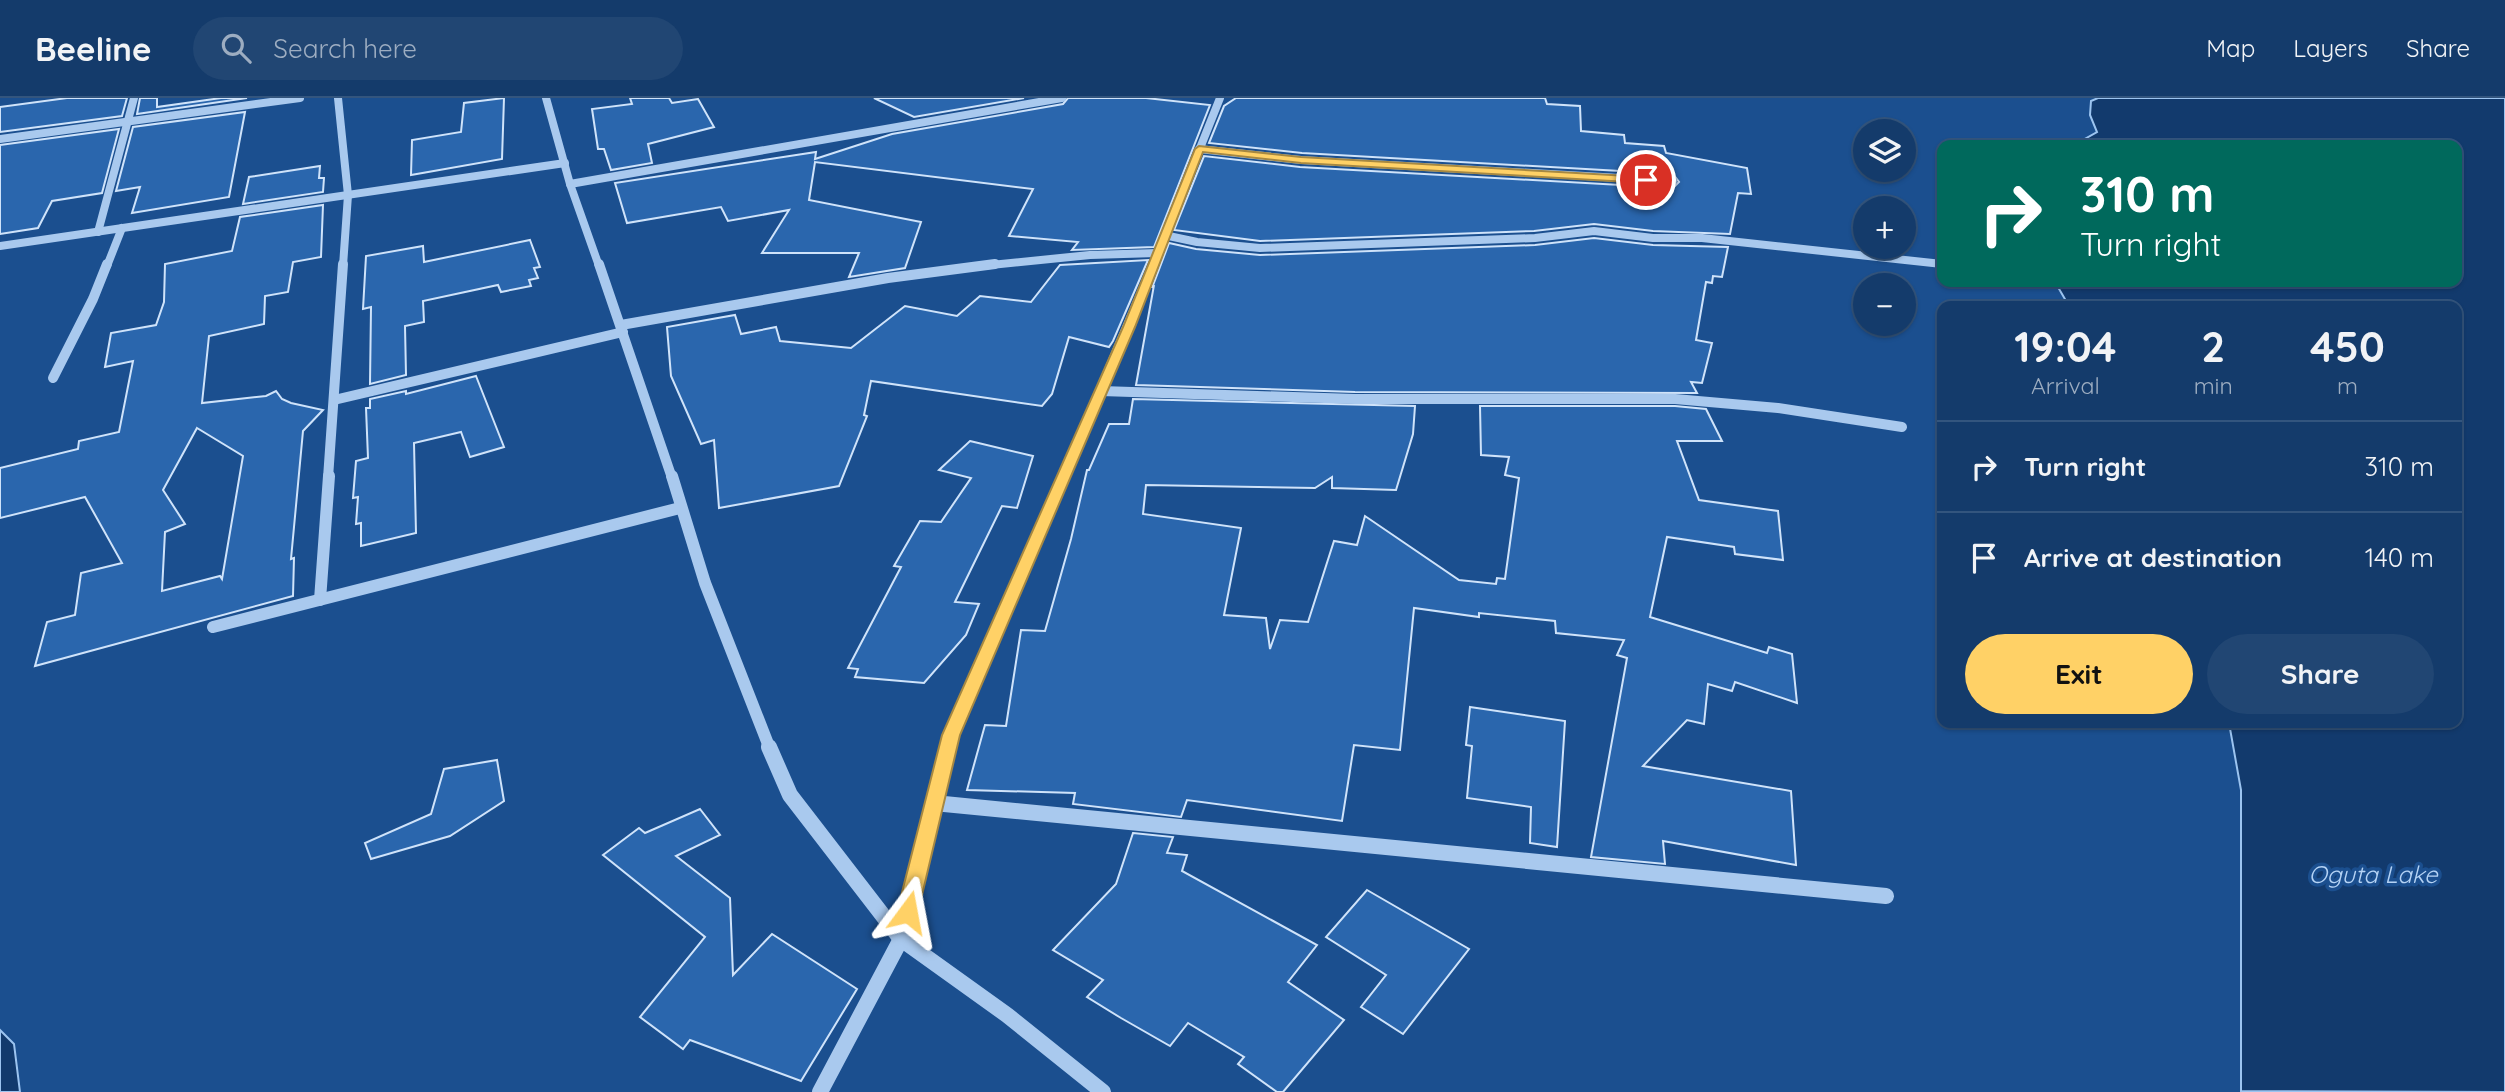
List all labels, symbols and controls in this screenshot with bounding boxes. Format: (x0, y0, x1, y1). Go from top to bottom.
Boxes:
search box (193, 17, 683, 80)
text: Beeline (35, 28, 151, 69)
icon: search (217, 29, 255, 67)
text: Search here (273, 32, 417, 65)
text: Map (2206, 33, 2255, 63)
text: Layers (2293, 33, 2368, 63)
text: Share (2406, 33, 2470, 63)
map controls (1853, 119, 1916, 336)
button: layers (1853, 119, 1916, 182)
pin (1616, 150, 1676, 210)
icon: arrive (1627, 161, 1665, 199)
text: 310 m (2080, 163, 2214, 224)
icon: right (1965, 168, 2056, 259)
button: + (1853, 196, 1916, 259)
text: Turn right (2080, 224, 2221, 264)
button: − (1853, 273, 1916, 336)
text: 19:04 (2014, 320, 2116, 373)
text: 2 (2201, 320, 2225, 373)
text: 450 (2310, 320, 2385, 373)
text: Arrival (2031, 371, 2100, 400)
text: min (2194, 371, 2233, 400)
text: m (2337, 371, 2358, 400)
icon: right (1965, 448, 2003, 486)
text: Turn right (2024, 450, 2146, 483)
text: 310 m (2364, 450, 2434, 483)
icon: arrive (1965, 539, 2003, 577)
text: Arrive at destination (2024, 541, 2282, 574)
text: 140 m (2365, 541, 2434, 574)
button: Exit (1965, 634, 2193, 714)
button: Share (2207, 634, 2434, 714)
water label: Oguta Lake (2308, 859, 2439, 889)
position arrow (871, 875, 945, 949)

